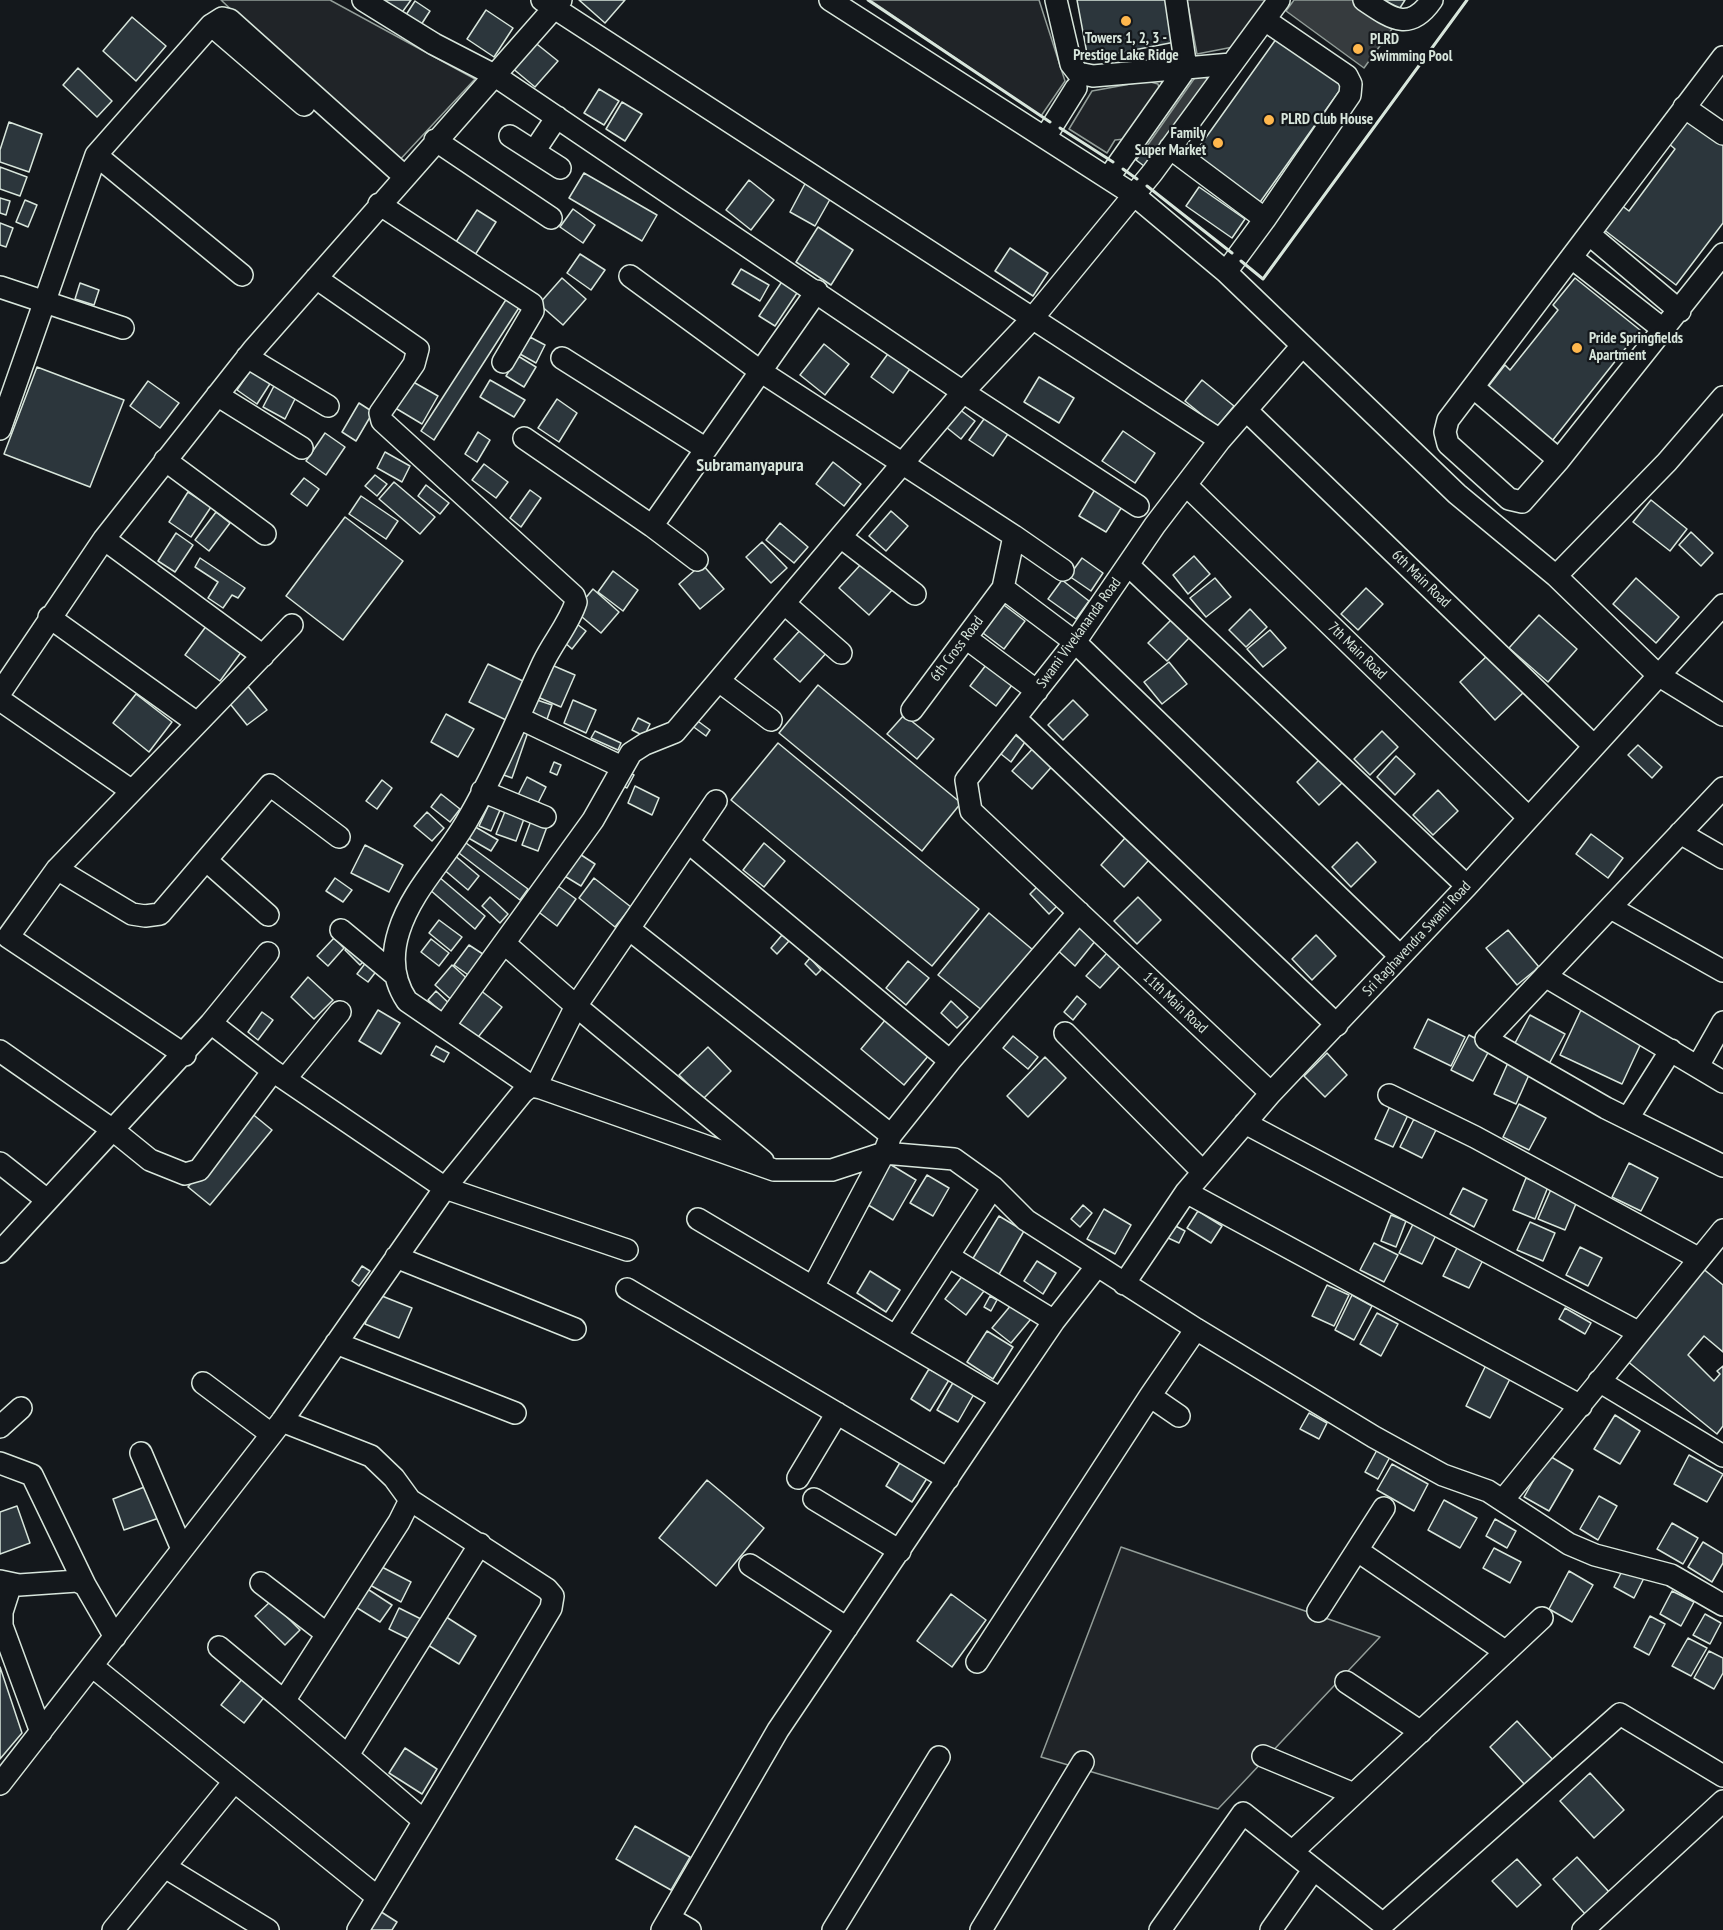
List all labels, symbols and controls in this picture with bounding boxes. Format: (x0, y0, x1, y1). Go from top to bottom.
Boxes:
marker: Towers 1, 2, 3 - Prestige Lake Ridge (1119, 14, 1133, 28)
place label: Towers 1, 2, 3 - Prestige Lake Ridge (1073, 30, 1179, 65)
place label: PLRD Swimming Pool (1370, 31, 1452, 66)
marker: PLRD Swimming Pool (1351, 42, 1365, 56)
place label: PLRD Club House (1281, 111, 1373, 129)
marker: PLRD Club House (1262, 113, 1276, 127)
place label: Family Super Market (1135, 125, 1206, 160)
marker: Family Super Market (1211, 136, 1225, 150)
place label: Pride Springfields Apartment (1589, 330, 1683, 365)
marker: Pride Springfields Apartment (1570, 341, 1584, 355)
district label: Subramanyapura (696, 455, 804, 477)
street label: 6th Main Road (1388, 547, 1454, 611)
street label: Swami Vivekananda Road (1033, 574, 1125, 692)
street label: 6th Cross Road (927, 613, 987, 685)
street label: 7th Main Road (1324, 619, 1390, 683)
street label: Sri Raghavendra Swami Road (1359, 878, 1475, 1000)
street label: 11th Main Road (1139, 969, 1211, 1037)

